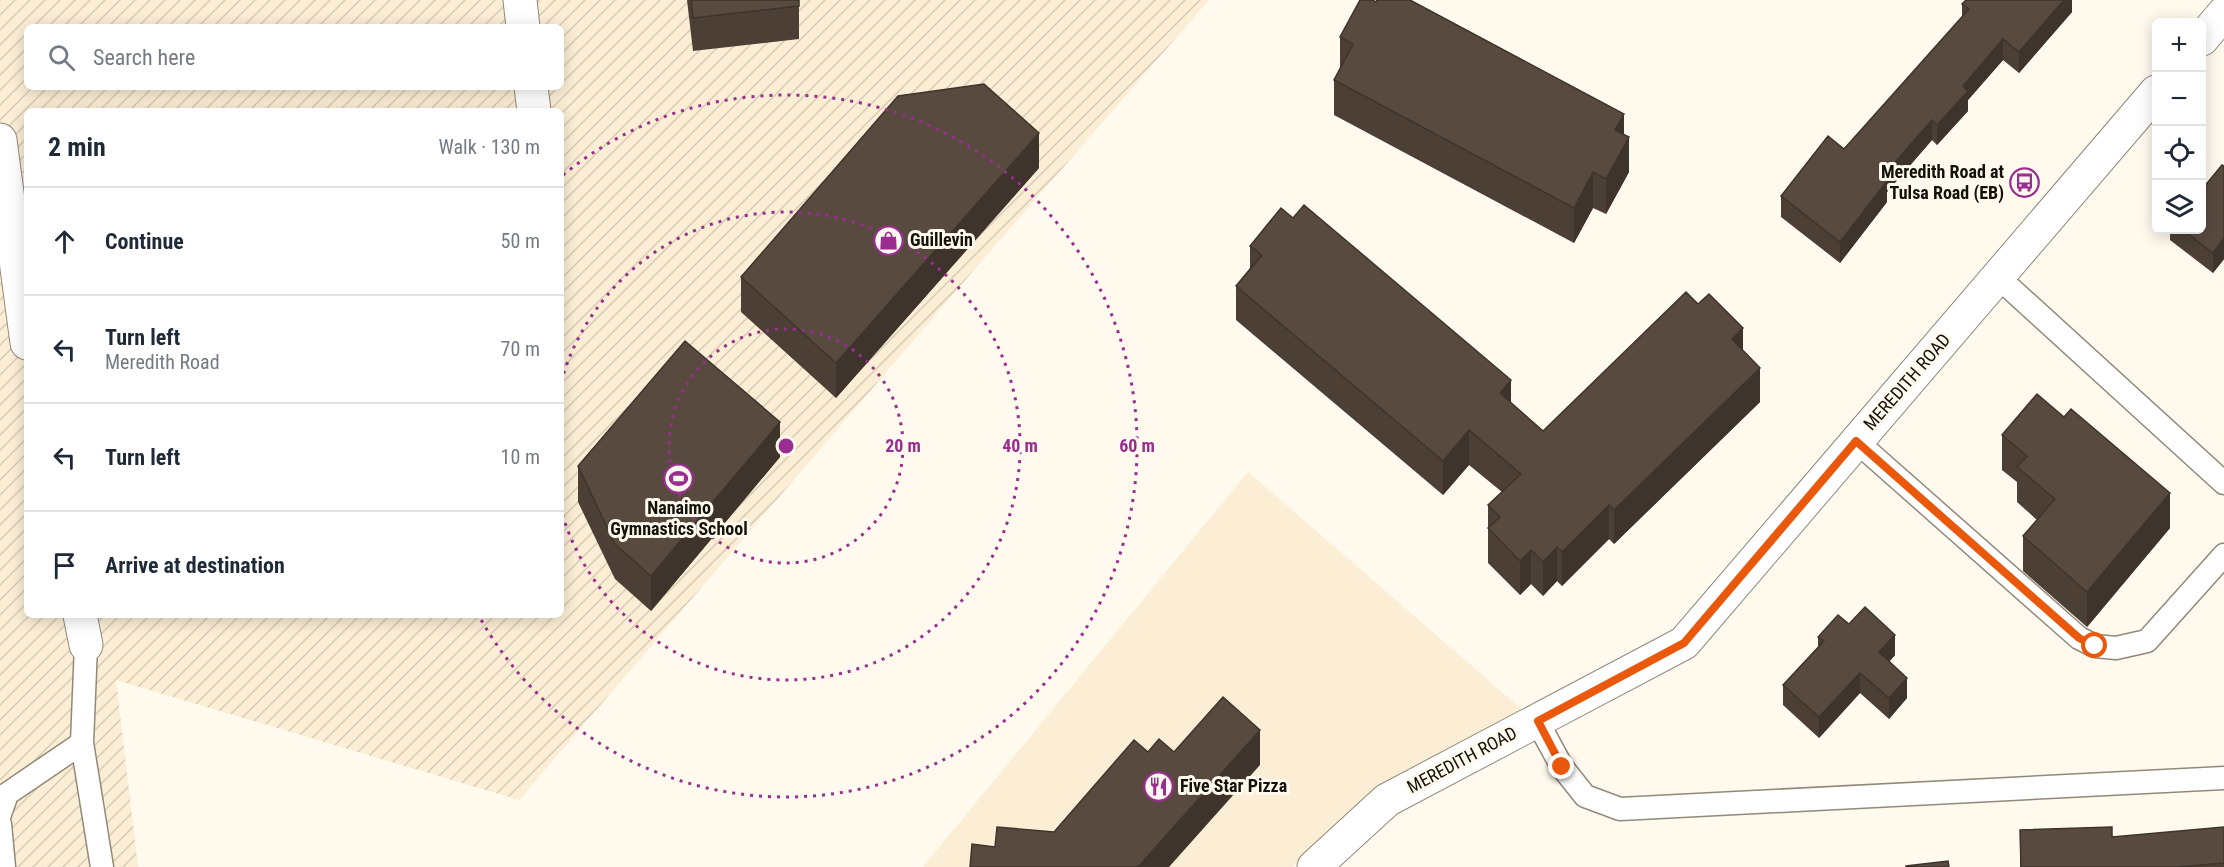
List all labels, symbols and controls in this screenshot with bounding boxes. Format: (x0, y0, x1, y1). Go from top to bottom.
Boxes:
map controls (2152, 18, 2206, 234)
button: + (2152, 18, 2206, 72)
search box (24, 24, 564, 90)
icon: search (45, 41, 78, 74)
text: Search here (93, 45, 195, 70)
button: − (2152, 72, 2206, 126)
button: locate (2152, 126, 2206, 180)
text: 2 min (48, 132, 106, 162)
text: Walk · 130 m (439, 135, 540, 159)
place label: Meredith Road at Tulsa Road (EB) (1881, 161, 2004, 204)
bus stop icon: Meredith Road at Tulsa Road (EB) (2009, 166, 2041, 198)
button: layers (2152, 180, 2206, 234)
shop icon: Guillevin (873, 224, 905, 256)
icon: ahead (48, 225, 81, 258)
text: Continue (105, 229, 184, 254)
text: 50 m (501, 229, 540, 253)
place label: Guillevin (910, 229, 973, 250)
text: Turn left (105, 325, 180, 350)
street label: MEREDITH ROAD (1859, 329, 1954, 434)
icon: left (48, 333, 81, 366)
text: 70 m (501, 337, 540, 361)
text: Meredith Road (105, 350, 220, 374)
text: 20 m (885, 435, 921, 456)
text: 40 m (1002, 435, 1038, 456)
text: 60 m (1119, 435, 1155, 456)
centre of rings (776, 436, 796, 456)
icon: left (48, 441, 81, 474)
text: Turn left (105, 445, 180, 470)
text: 10 m (501, 445, 540, 469)
sports icon: Nanaimo Gymnastics School (663, 463, 695, 495)
place label: Nanaimo Gymnastics School (610, 497, 748, 539)
icon: arrive (48, 549, 81, 582)
text: Arrive at destination (105, 553, 285, 578)
route start (2081, 632, 2107, 658)
street label: MEREDITH ROAD (1403, 722, 1520, 797)
route end (1548, 753, 1574, 779)
restaurant icon: Five Star Pizza (1143, 770, 1175, 802)
place label: Five Star Pizza (1180, 775, 1287, 796)

